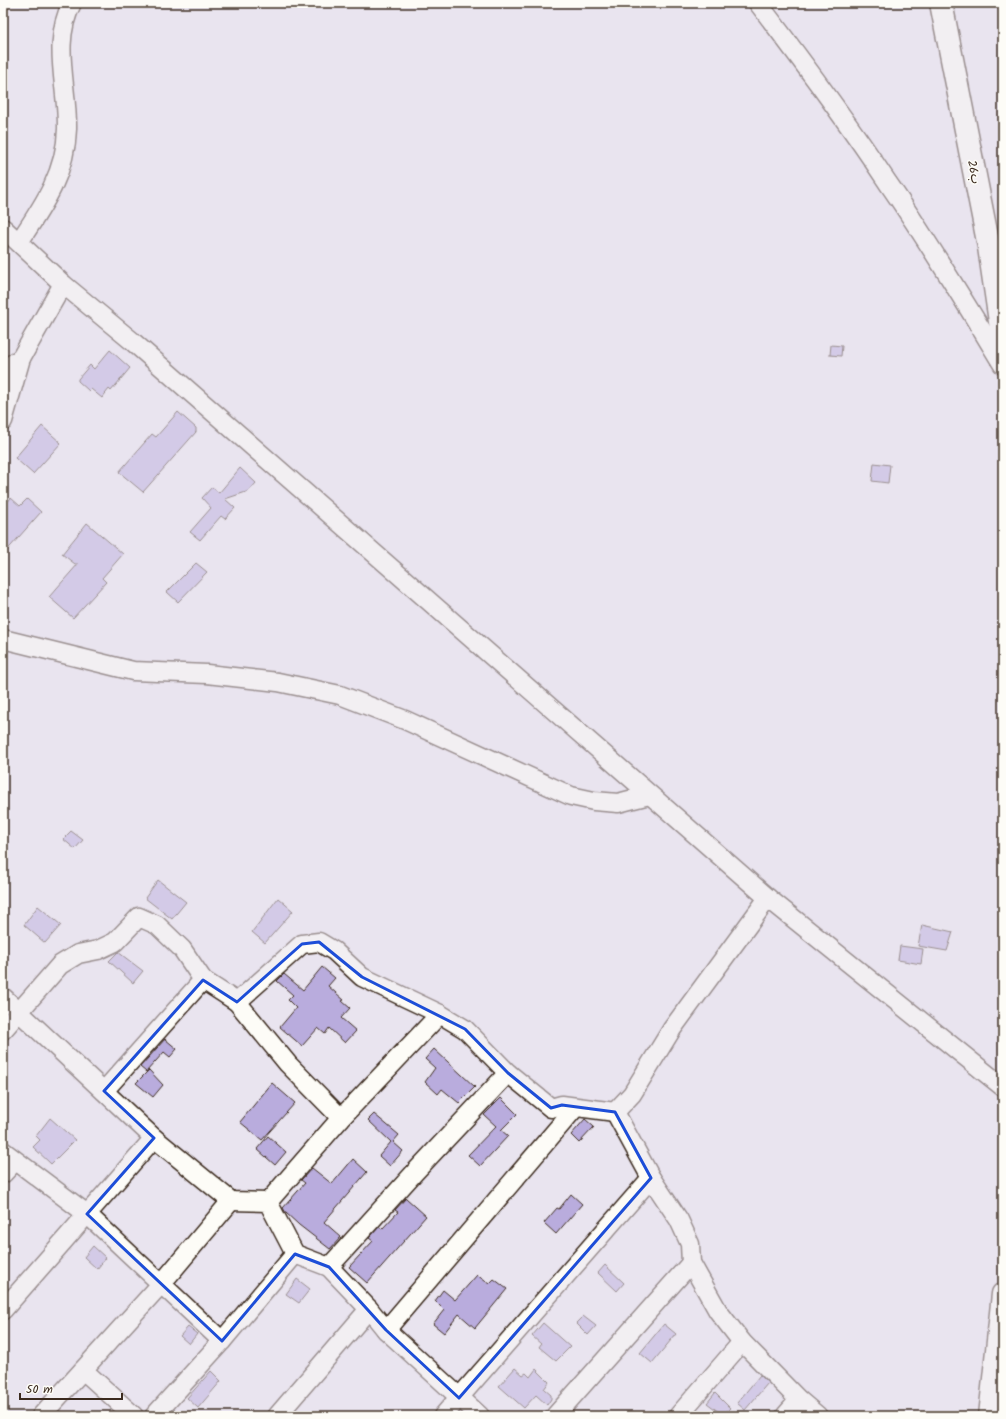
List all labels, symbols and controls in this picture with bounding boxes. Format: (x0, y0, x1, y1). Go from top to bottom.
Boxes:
street label: 26ب (962, 158, 985, 186)
scale bar (20, 1375, 122, 1401)
text: 50 m (26, 1380, 53, 1399)

